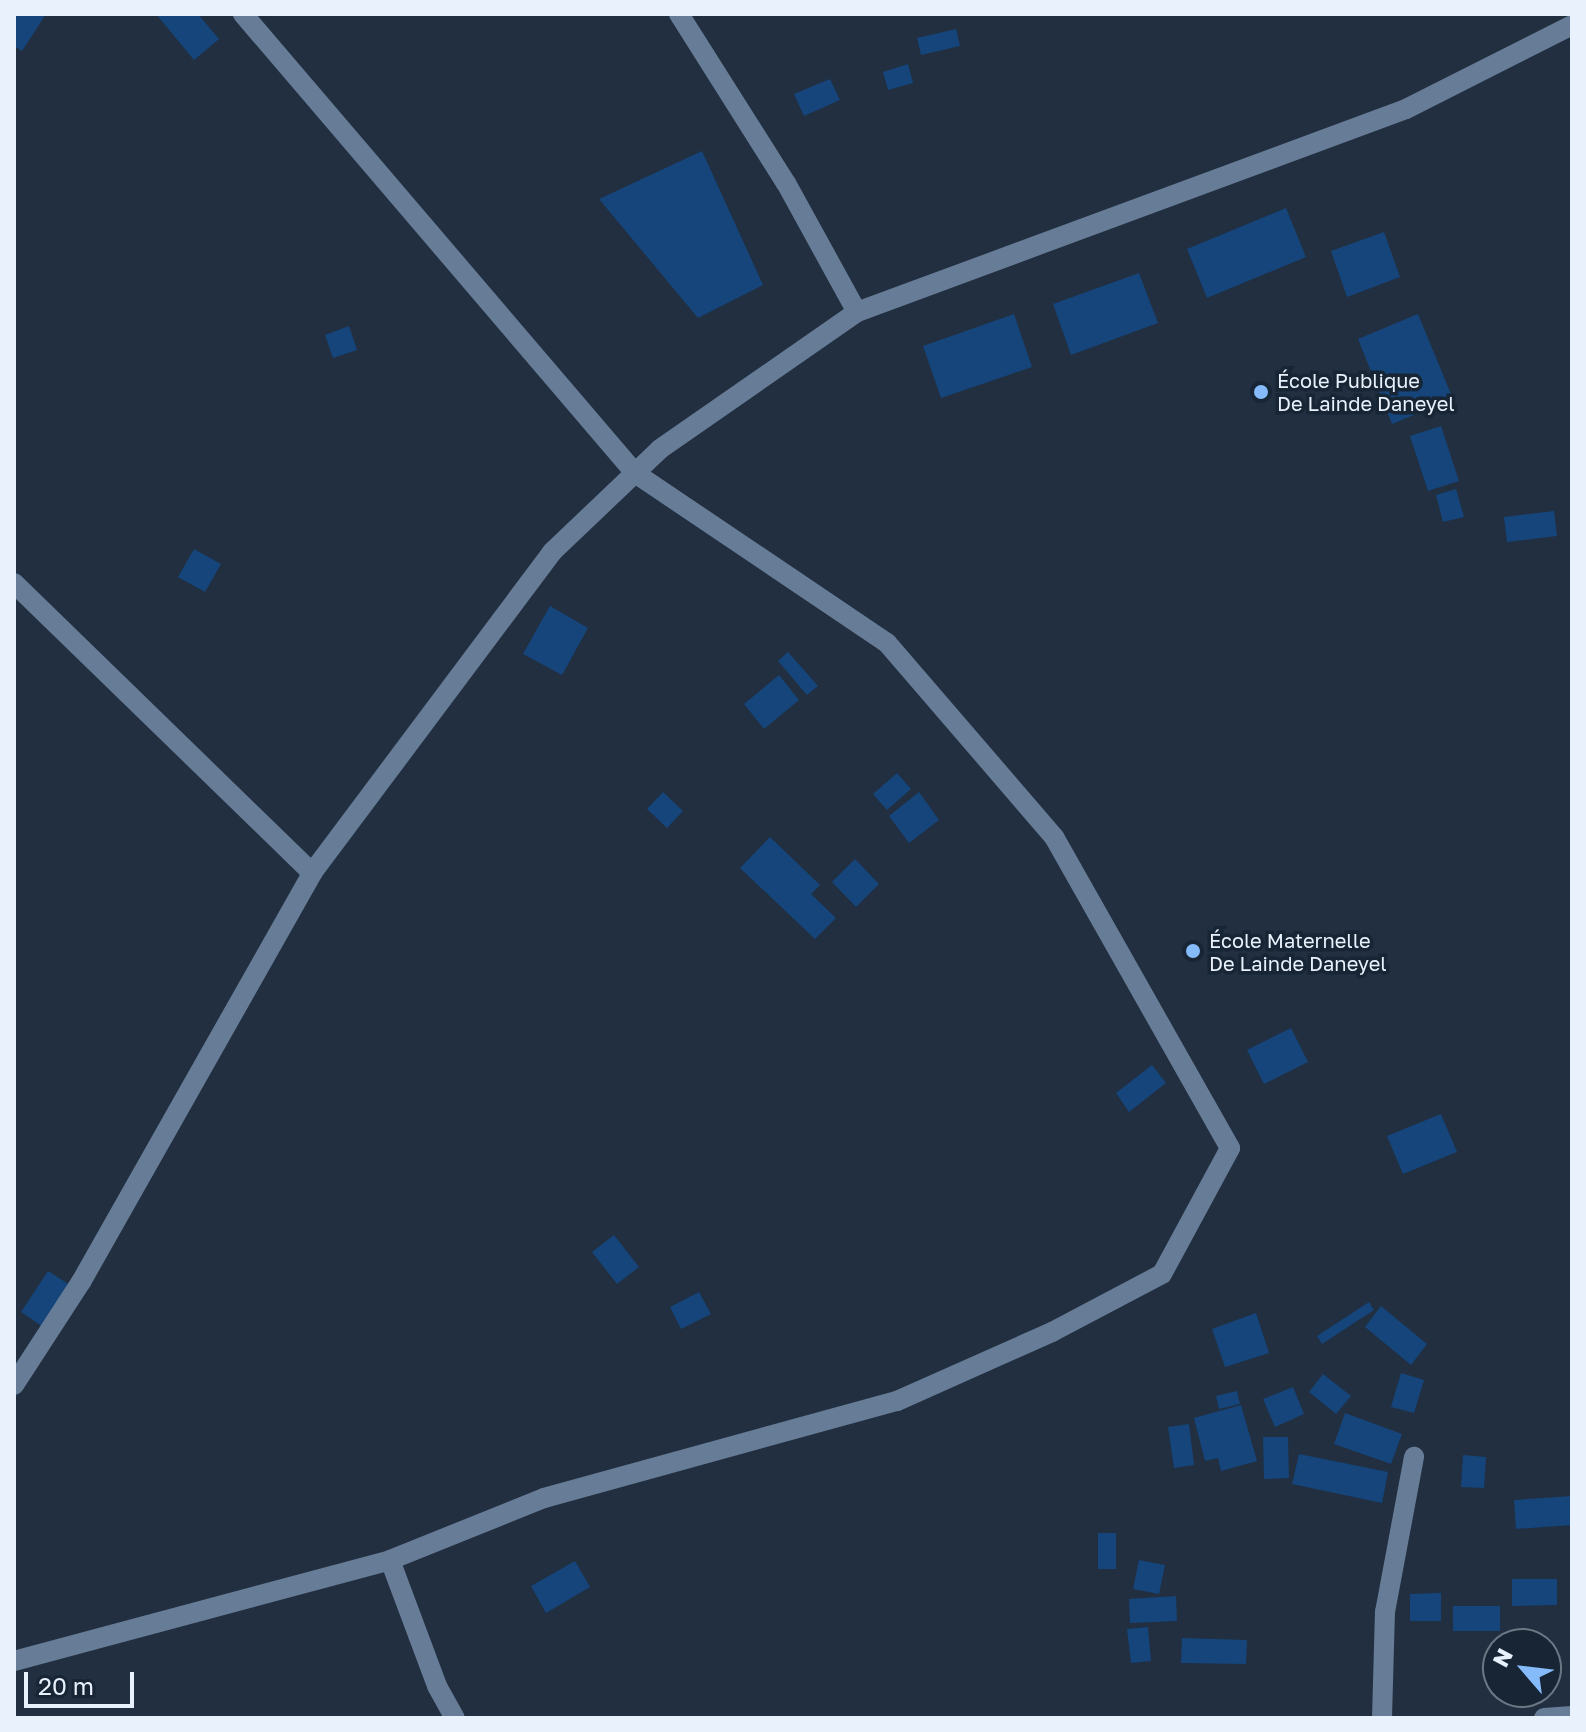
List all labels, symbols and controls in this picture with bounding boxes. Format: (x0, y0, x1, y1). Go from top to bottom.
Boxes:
place label: École Publique De Lainde Daneyel (1277, 368, 1455, 415)
marker: École Publique De Lainde Daneyel (1252, 383, 1270, 401)
place label: École Maternelle De Lainde Daneyel (1209, 928, 1387, 975)
marker: École Maternelle De Lainde Daneyel (1184, 942, 1202, 960)
north arrow (1482, 1628, 1562, 1708)
text: N (1486, 1644, 1518, 1671)
scale bar (28, 1656, 138, 1706)
text: 20 m (38, 1671, 94, 1700)

